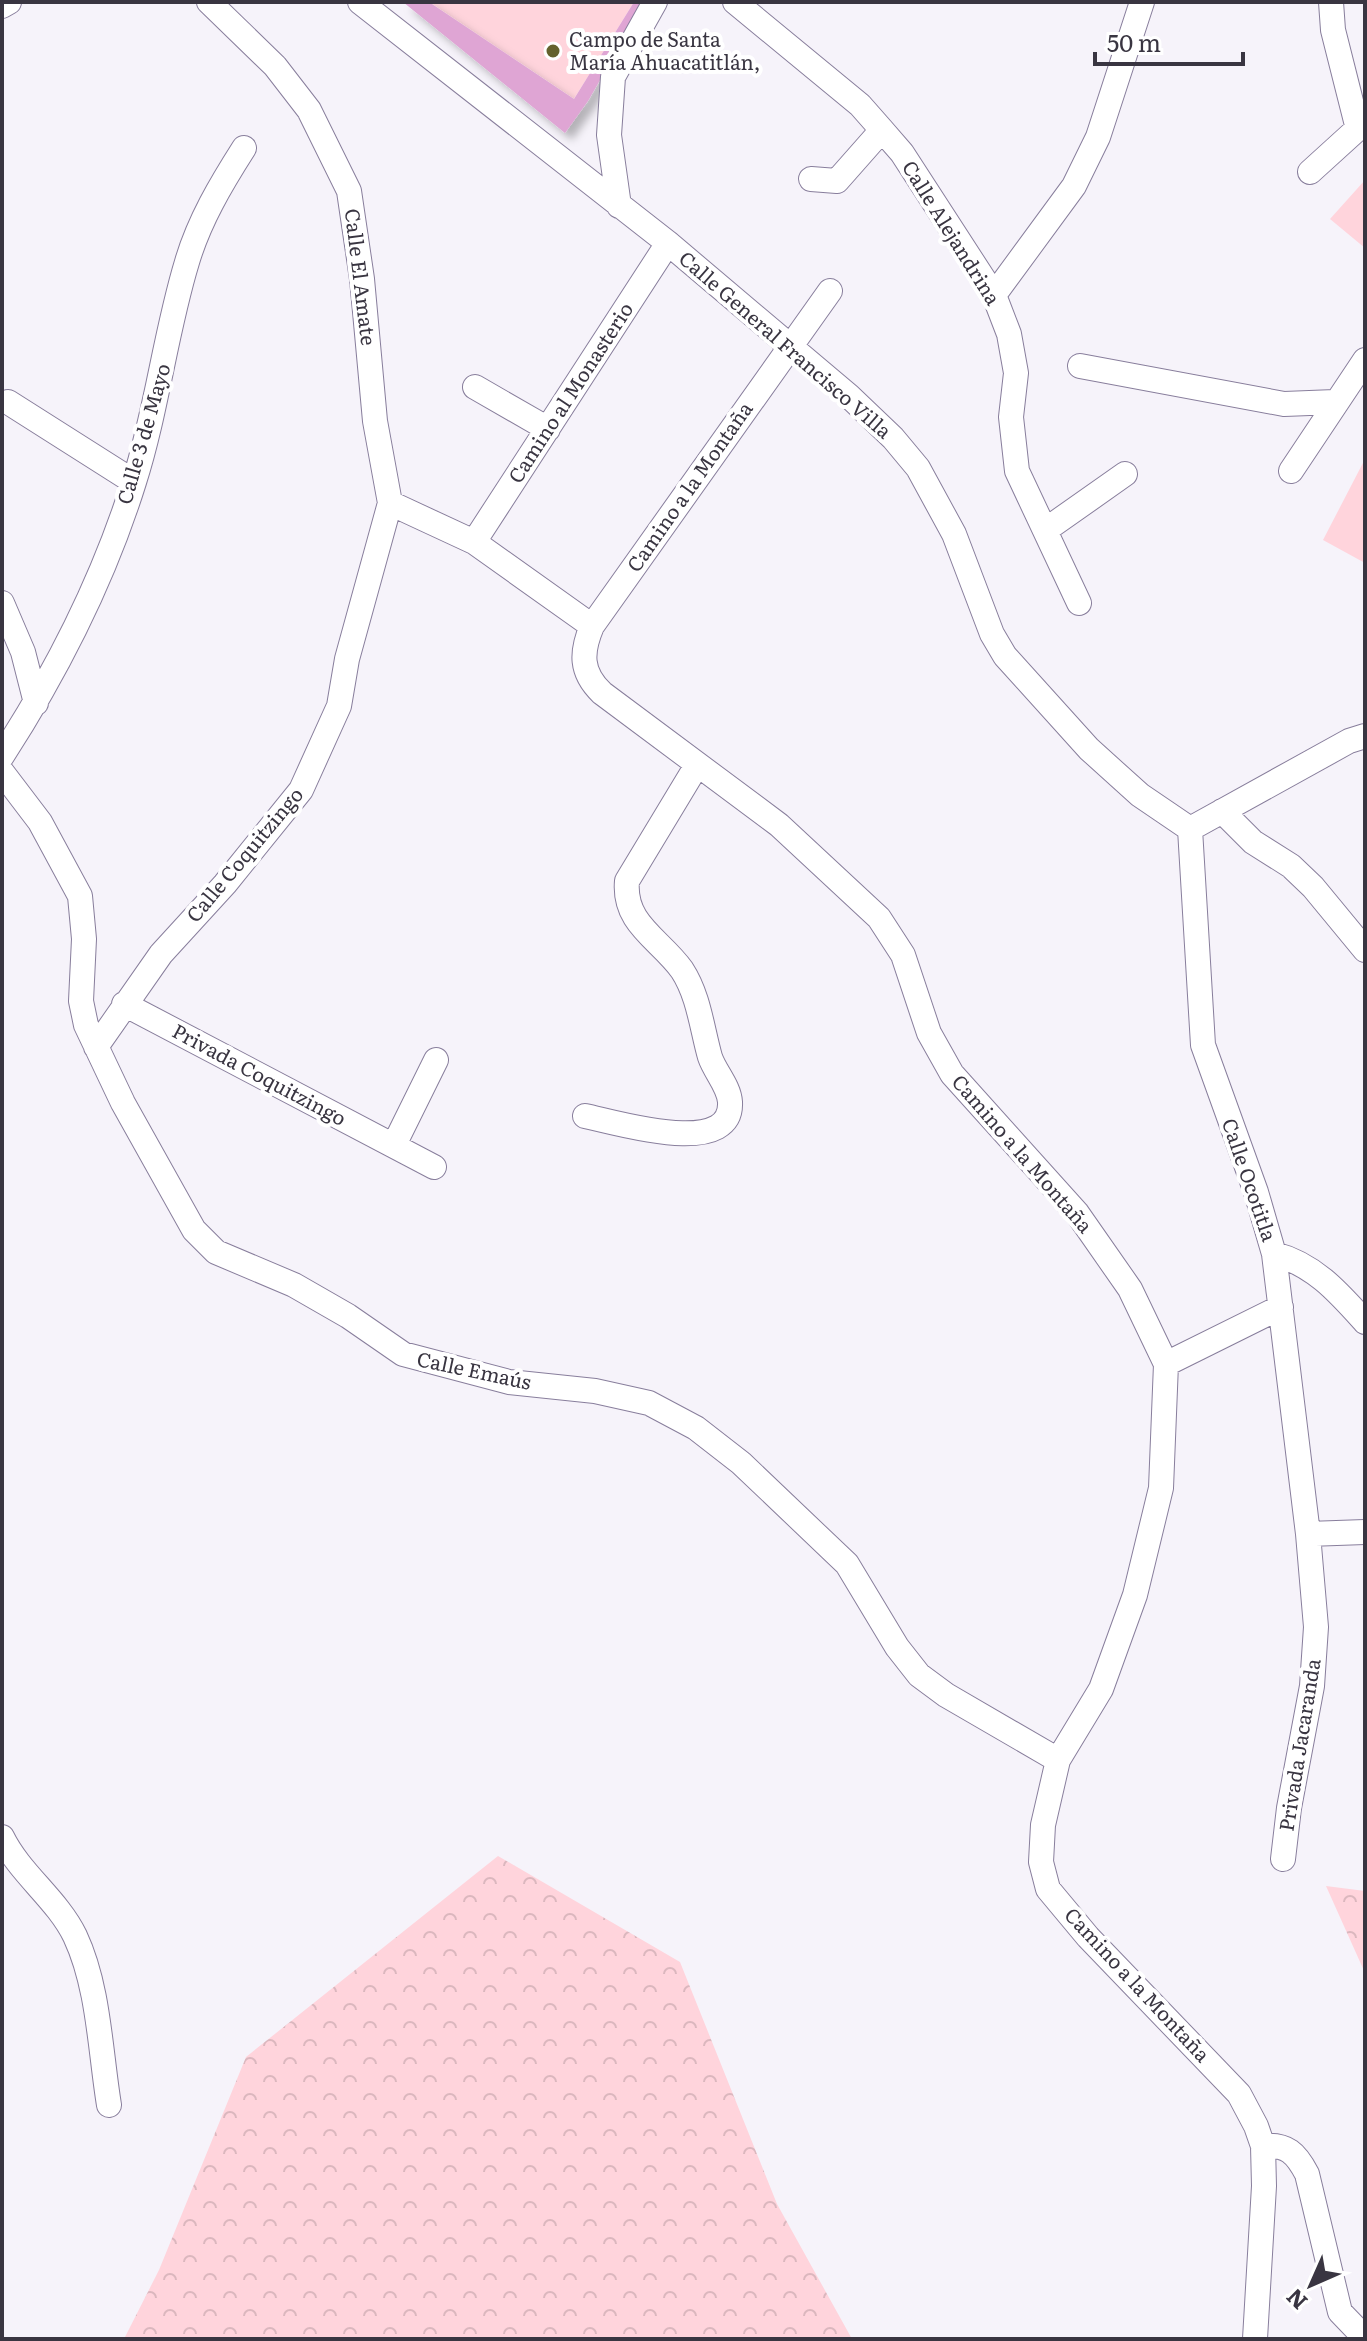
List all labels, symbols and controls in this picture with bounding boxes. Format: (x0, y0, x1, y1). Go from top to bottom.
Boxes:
scale bar (1095, 16, 1243, 66)
place label: Campo de Santa María Ahuacatitlán, (569, 23, 760, 76)
text: 50 m (1107, 24, 1161, 59)
marker: Campo de Santa María Ahuacatitlán, (544, 42, 562, 60)
street label: Calle Alejandrina (896, 154, 1009, 310)
street label: Calle El Amate (339, 207, 385, 347)
street label: Calle General Francisco Villa (673, 243, 899, 445)
street label: Camino al Monasterio (499, 295, 639, 488)
street label: Calle 3 de Mayo (108, 359, 177, 508)
street label: Camino a la Montaña (618, 394, 759, 577)
street label: Calle Coquitzingo (178, 780, 309, 928)
street label: Privada Coquitzingo (168, 1015, 352, 1132)
street label: Camino a la Montaña (946, 1067, 1101, 1239)
street label: Calle Ocotitla (1216, 1114, 1286, 1245)
street label: Calle Emaús (414, 1342, 534, 1396)
street label: Privada Jacaranda (1270, 1656, 1327, 1833)
street label: Camino a la Montaña (1059, 1900, 1218, 2068)
north arrow (1271, 2245, 1351, 2325)
text: N (1278, 2282, 1314, 2318)

